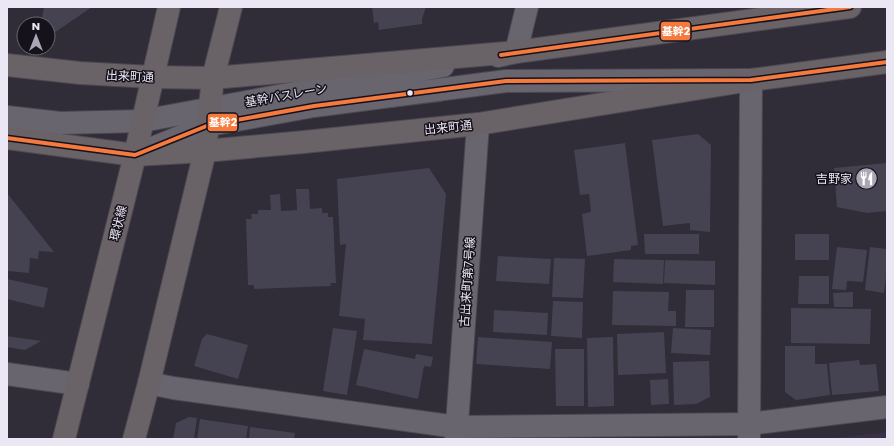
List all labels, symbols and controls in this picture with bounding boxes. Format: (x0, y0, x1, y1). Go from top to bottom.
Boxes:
north arrow (16, 16, 56, 56)
text: N (32, 18, 40, 34)
line badge: 基幹2 (660, 21, 691, 41)
text: 基幹2 (662, 23, 690, 39)
street label: 出来町通 (106, 66, 154, 86)
street label: 基幹バスレーン (243, 79, 329, 111)
unlabelled marker (405, 88, 415, 98)
line badge: 基幹2 (207, 113, 238, 132)
text: 基幹2 (209, 114, 237, 130)
street label: 出来町通 (423, 116, 473, 138)
restaurant icon: 吉野家 (854, 165, 880, 191)
place label: 吉野家 (816, 170, 852, 187)
street label: 環状線 (105, 203, 131, 243)
street label: 古出来町第7号線 (455, 236, 479, 328)

